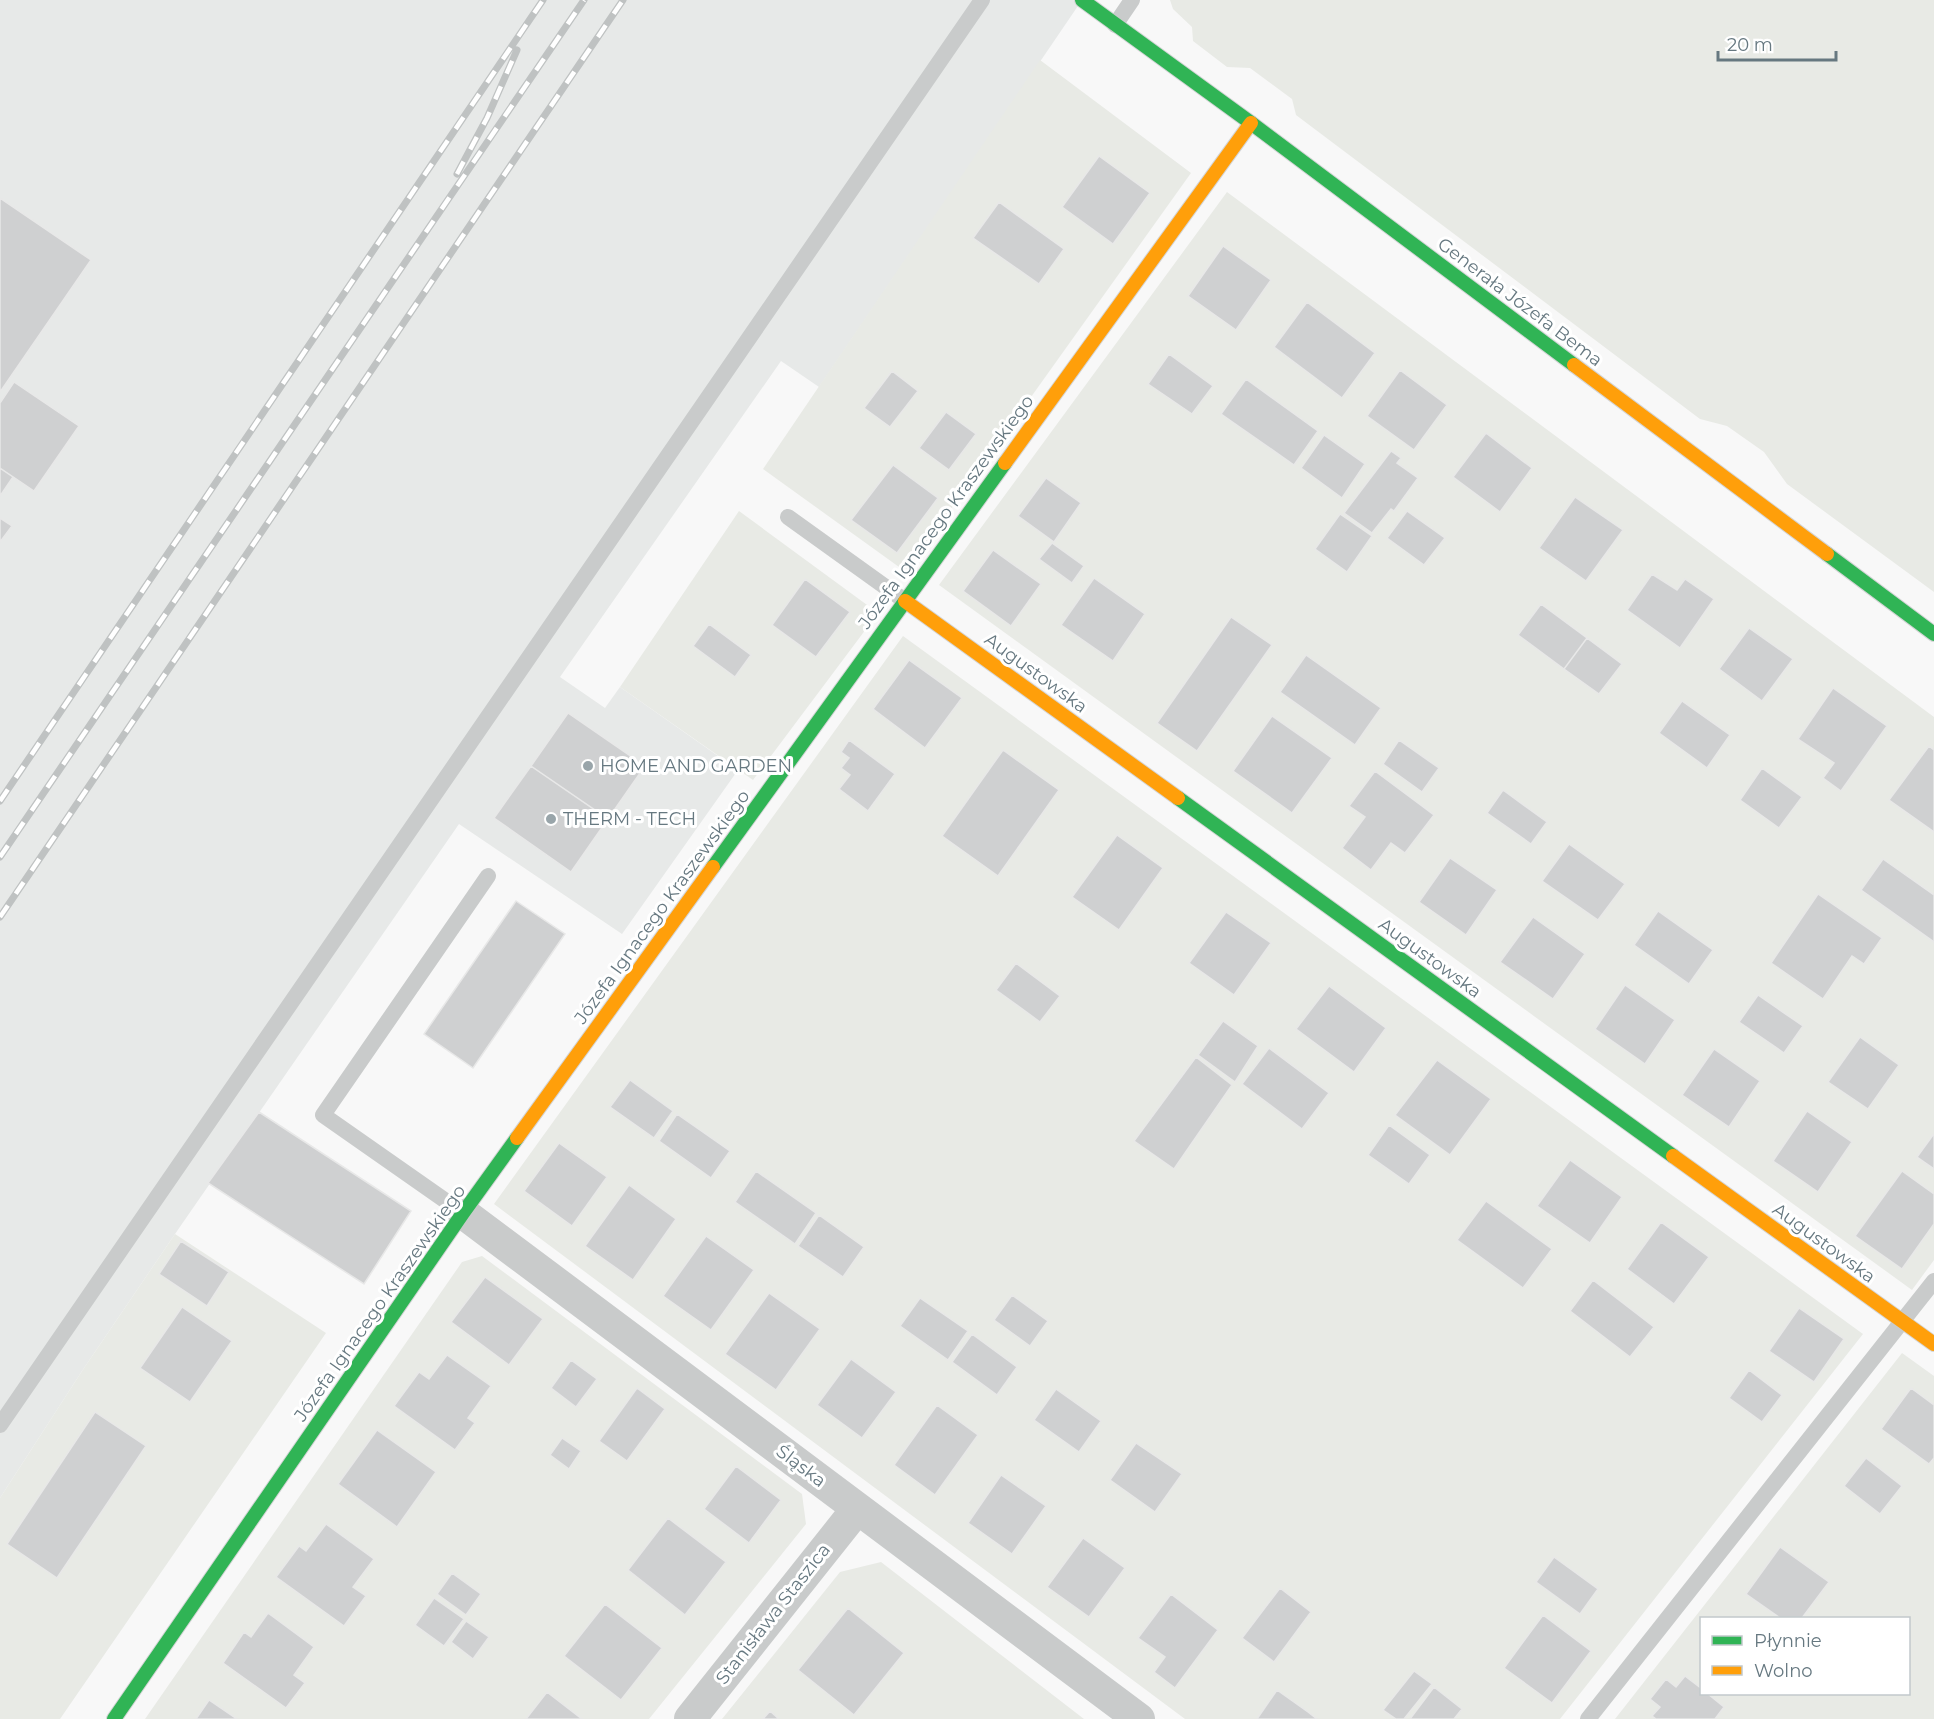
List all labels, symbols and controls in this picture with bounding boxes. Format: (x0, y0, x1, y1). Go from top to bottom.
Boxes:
scale bar (1718, 24, 1836, 62)
text: 20 m (1727, 34, 1773, 56)
street label: Generała Józefa Bema (1433, 233, 1607, 371)
street label: Józefa Ignacego Kraszewskiego (853, 391, 1038, 634)
street label: Augustowska (980, 628, 1092, 718)
place label: HOME AND GARDEN (600, 755, 792, 777)
marker: HOME AND GARDEN (581, 759, 595, 773)
street label: Józefa Ignacego Kraszewskiego (569, 786, 754, 1029)
place label: THERM - TECH (563, 808, 696, 830)
marker: THERM - TECH (544, 812, 558, 826)
street label: Augustowska (1374, 913, 1486, 1003)
street label: Józefa Ignacego Kraszewskiego (289, 1180, 470, 1426)
street label: Augustowska (1768, 1198, 1880, 1288)
street label: Śląska (772, 1440, 830, 1492)
street label: Stanisława Staszica (711, 1539, 835, 1689)
legend (1700, 1617, 1910, 1695)
text: Płynnie (1754, 1630, 1822, 1652)
text: Wolno (1754, 1660, 1813, 1682)

